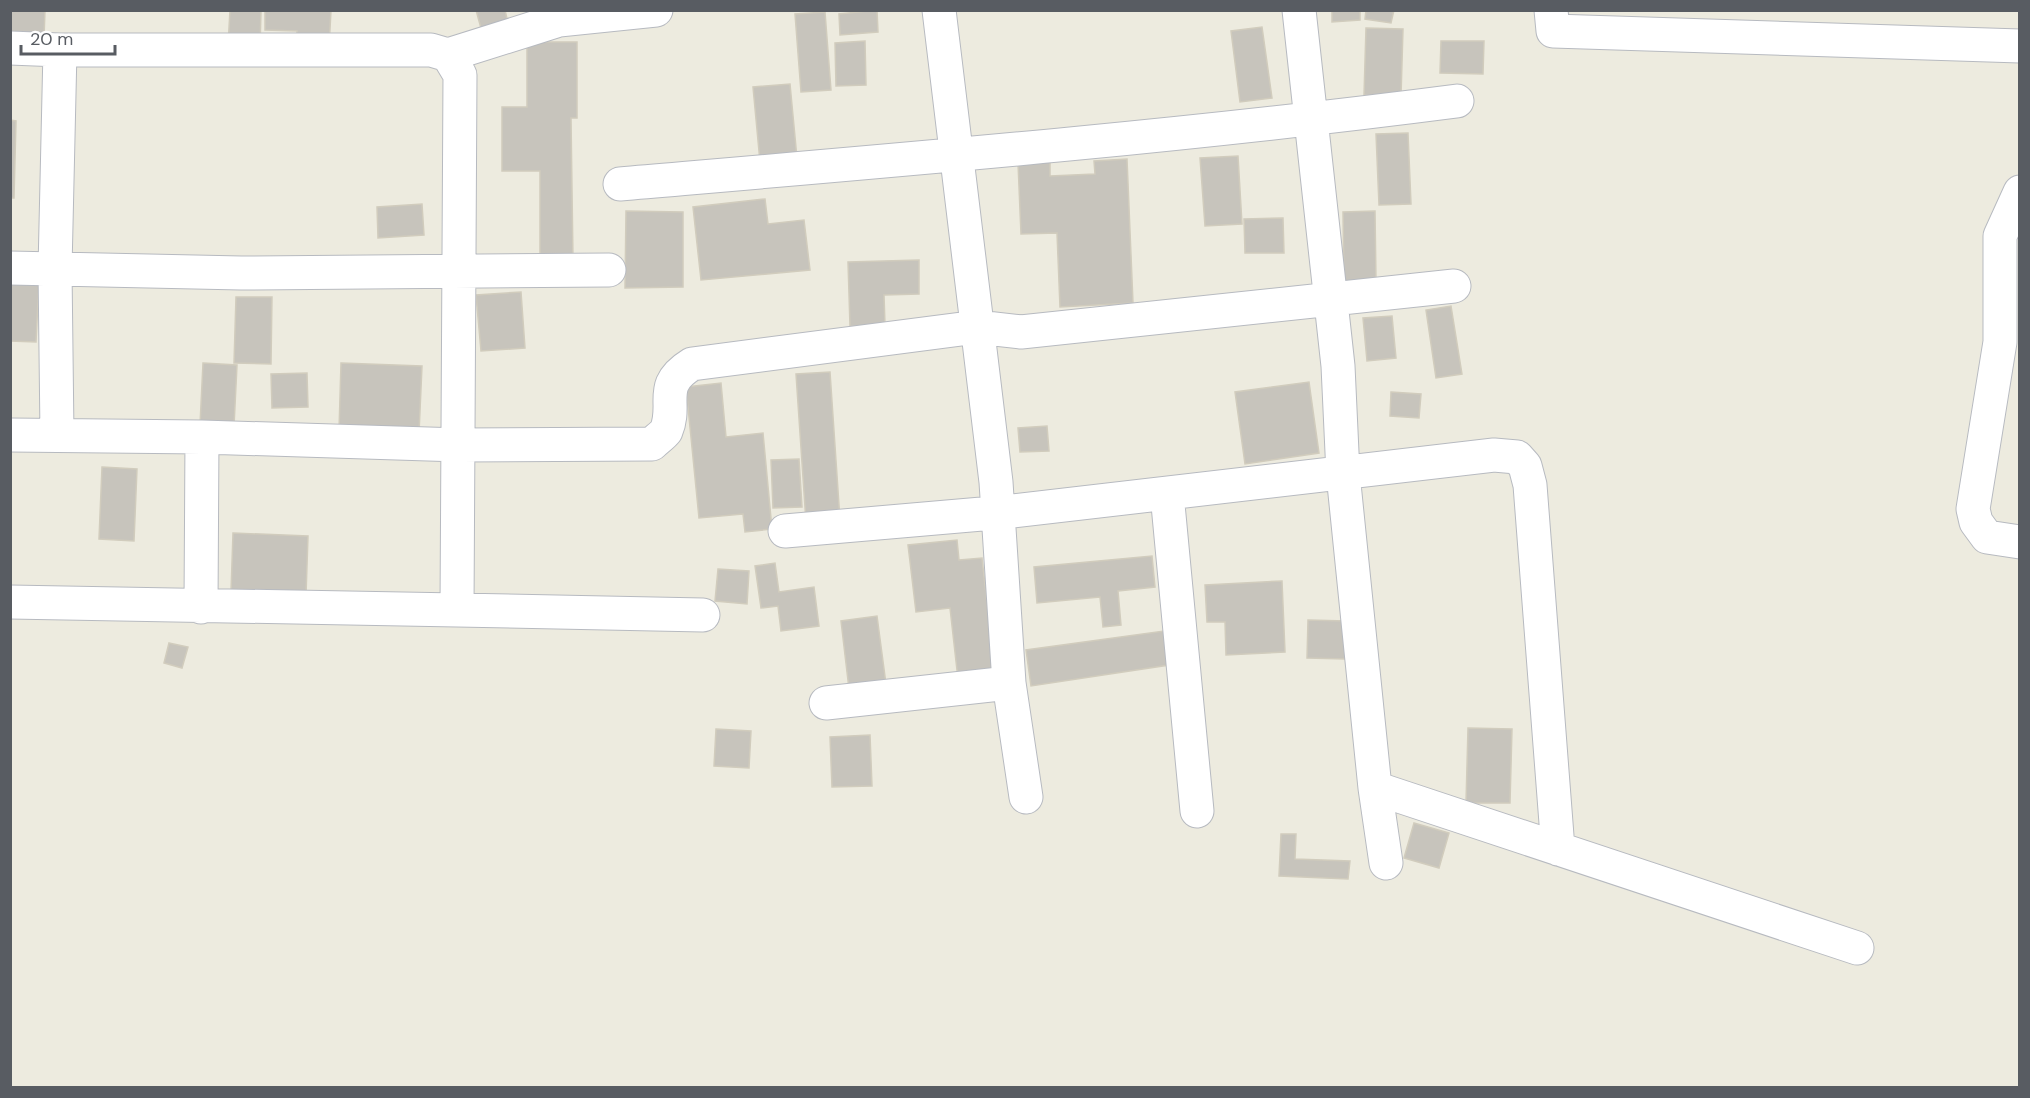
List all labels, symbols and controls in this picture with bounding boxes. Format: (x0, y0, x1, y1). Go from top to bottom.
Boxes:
scale bar (21, 18, 116, 56)
text: 20 m (30, 27, 73, 51)

